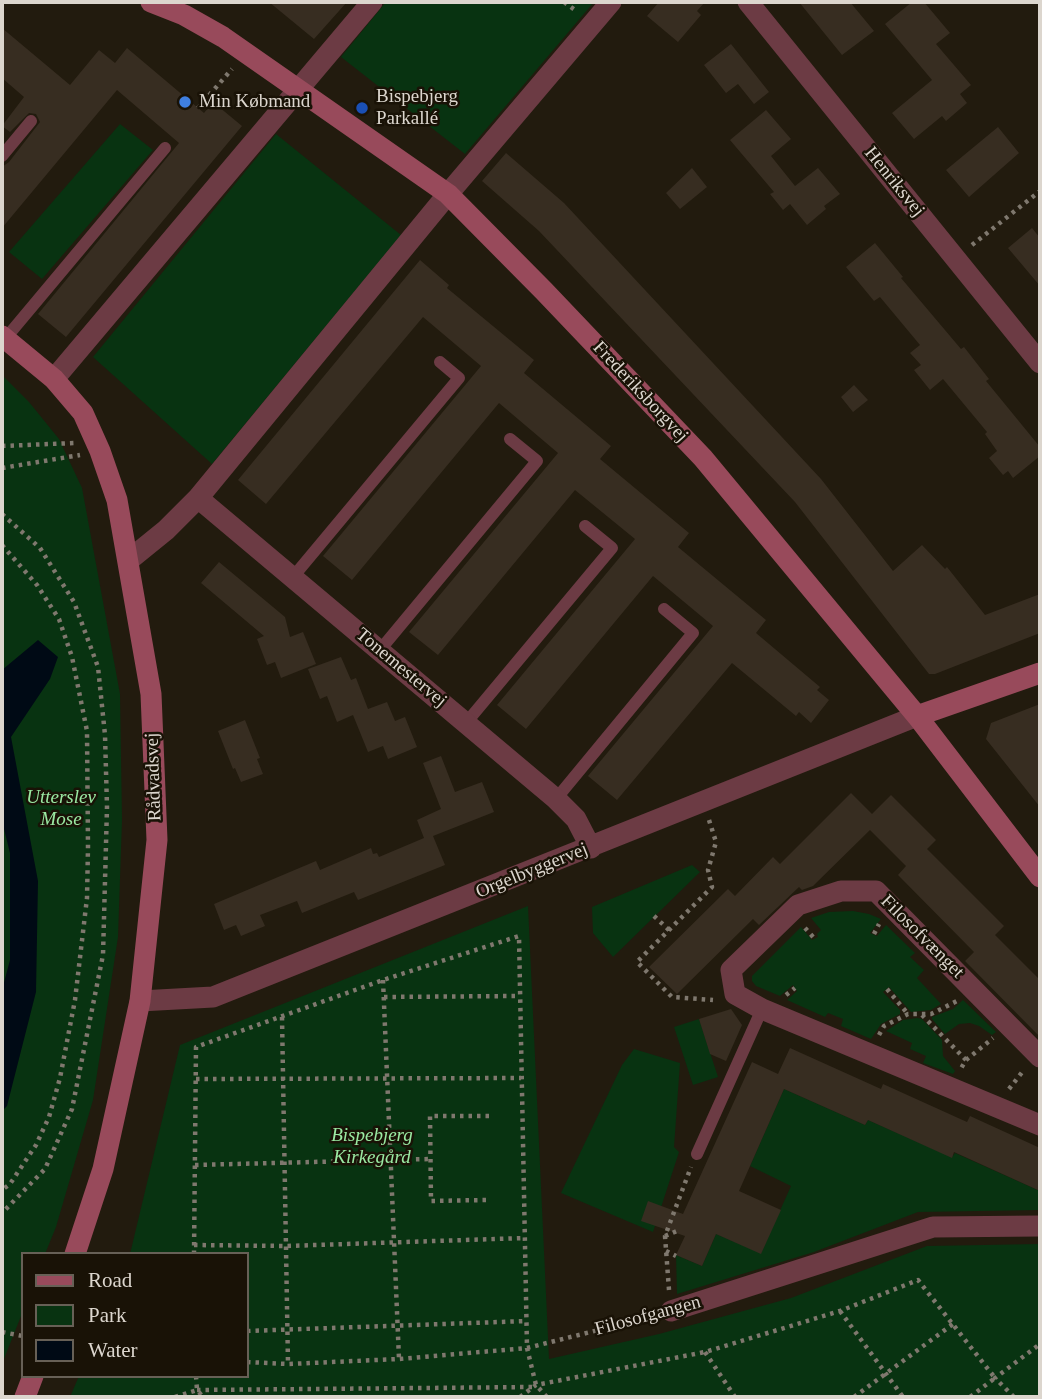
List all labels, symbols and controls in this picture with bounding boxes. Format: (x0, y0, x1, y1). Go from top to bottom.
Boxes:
place label: Bispebjerg Parkallé (376, 86, 458, 130)
place label: Min Købmand (199, 91, 310, 113)
marker: Min Købmand (177, 94, 193, 110)
marker: Bispebjerg Parkallé (354, 100, 370, 116)
street label: Henriksvej (859, 142, 929, 222)
street label: Frederiksborgvej (588, 337, 692, 447)
street label: Tonemestervej (351, 623, 451, 713)
street label: Rådvadsvej (141, 732, 167, 822)
park label: Utterslev Mose (26, 787, 96, 831)
street label: Orgelbyggervej (473, 838, 591, 904)
street label: Filosofvænget (875, 890, 969, 984)
park label: Bispebjerg Kirkegård (331, 1125, 413, 1169)
legend (21, 1252, 248, 1378)
text: Road (88, 1268, 132, 1292)
street label: Filosofgangen (593, 1291, 703, 1341)
text: Park (88, 1303, 127, 1327)
text: Water (88, 1338, 138, 1362)

